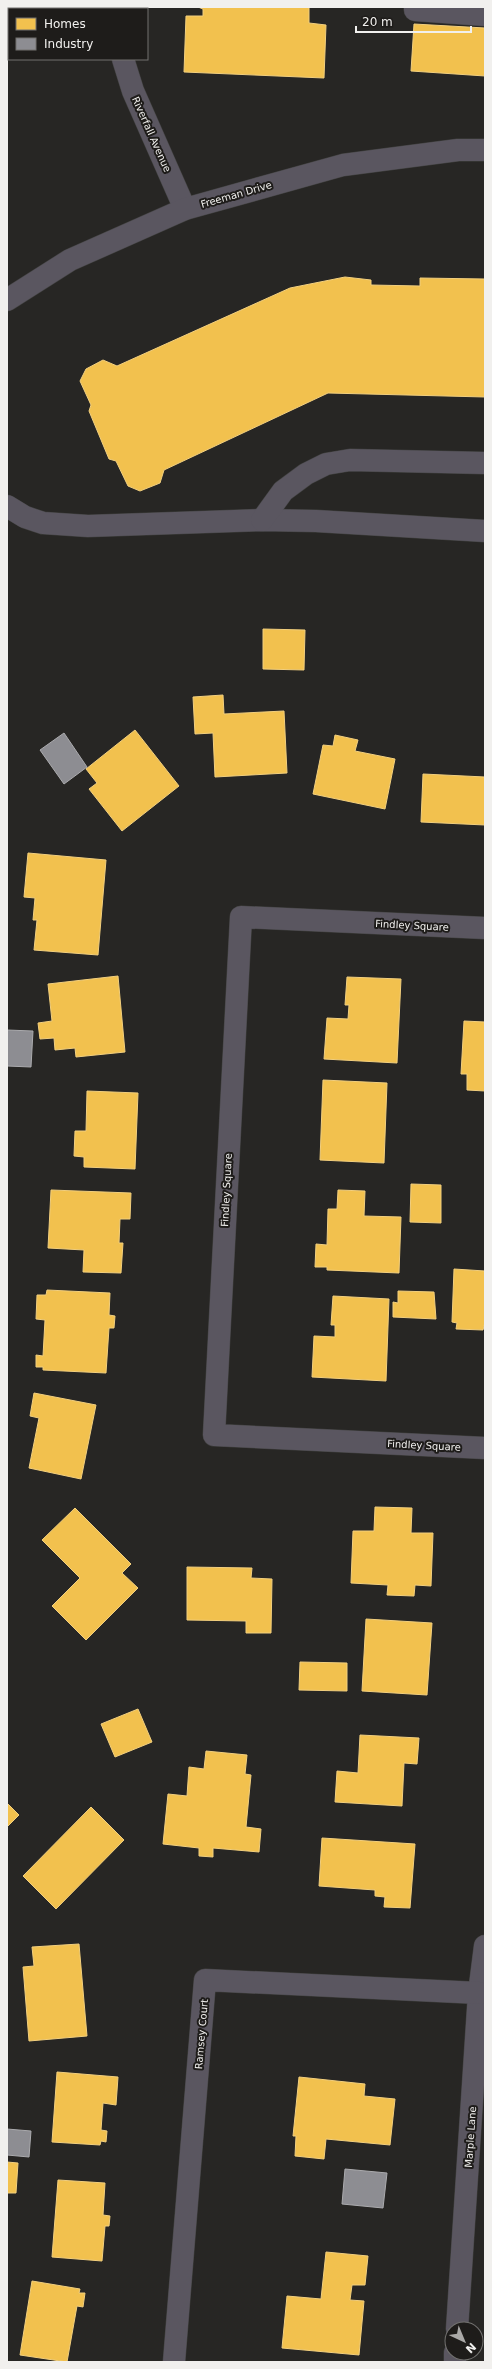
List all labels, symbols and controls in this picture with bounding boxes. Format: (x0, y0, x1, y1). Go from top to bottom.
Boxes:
legend (8, 8, 148, 60)
scale bar (356, 8, 471, 34)
text: 20 m (362, 15, 393, 29)
text: Homes (44, 17, 86, 31)
text: Industry (44, 37, 93, 51)
street label: Riverfall Avenue (130, 95, 173, 174)
street label: Freeman Drive (199, 179, 273, 210)
street label: Findley Square (375, 918, 449, 933)
street label: Findley Square (219, 1153, 234, 1227)
street label: Findley Square (387, 1438, 461, 1453)
street label: Ramsey Court (193, 1998, 210, 2070)
street label: Marple Lane (463, 2106, 478, 2168)
north arrow (444, 2321, 484, 2361)
text: N (463, 2340, 478, 2356)

